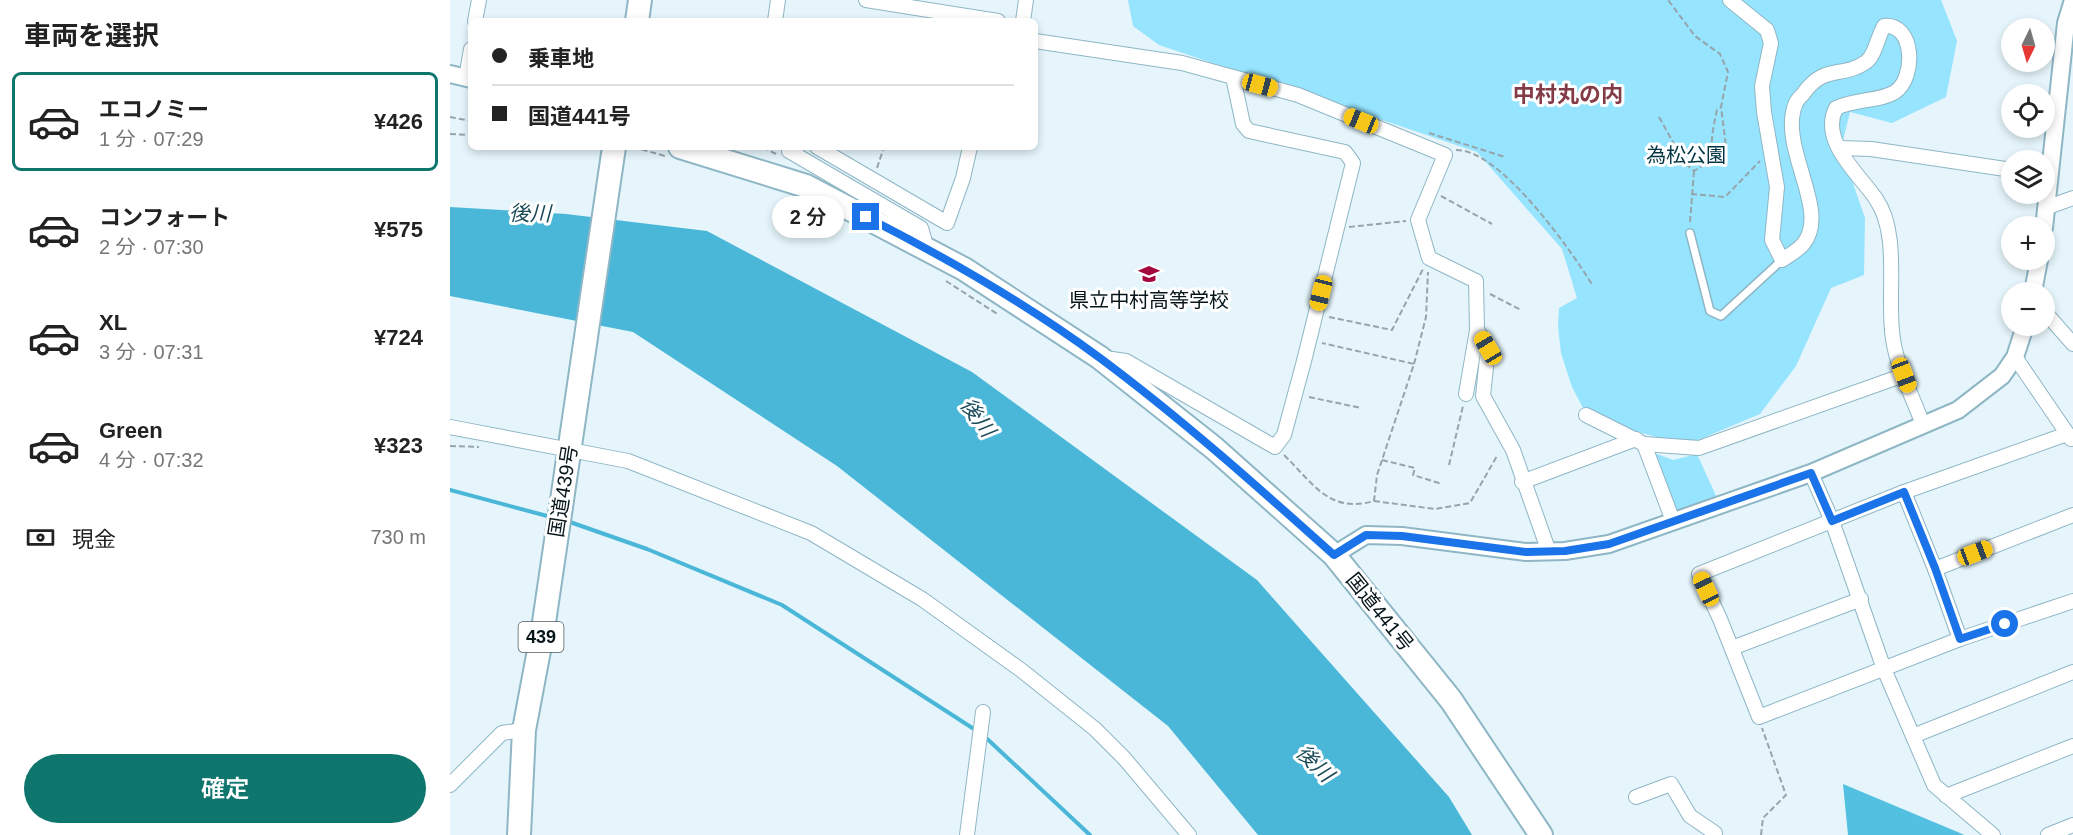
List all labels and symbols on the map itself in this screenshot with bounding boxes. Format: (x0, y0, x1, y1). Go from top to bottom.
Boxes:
north arrow (2001, 18, 2055, 72)
car (1240, 72, 1280, 98)
district label: 中村丸の内 (1513, 82, 1623, 107)
car (1341, 106, 1381, 136)
park label: 為松公園 (1646, 144, 1726, 166)
callout: 2 分 (773, 196, 845, 238)
water label: 後川 (509, 201, 553, 225)
route end (852, 203, 879, 230)
school or university icon: 県立中村高等学校 (1137, 262, 1161, 286)
car (1308, 273, 1334, 313)
place label: 県立中村高等学校 (1069, 289, 1229, 311)
car (1471, 328, 1505, 368)
car (1889, 355, 1919, 395)
water label: 後川 (956, 393, 1001, 442)
street label: 国道439号 (545, 443, 581, 539)
car (1955, 538, 1995, 568)
street label: 国道441号 (1342, 569, 1418, 655)
car (1690, 569, 1722, 609)
route start (1991, 610, 2018, 637)
road number: 439 (518, 622, 563, 652)
water label: 後川 (1292, 740, 1340, 787)

